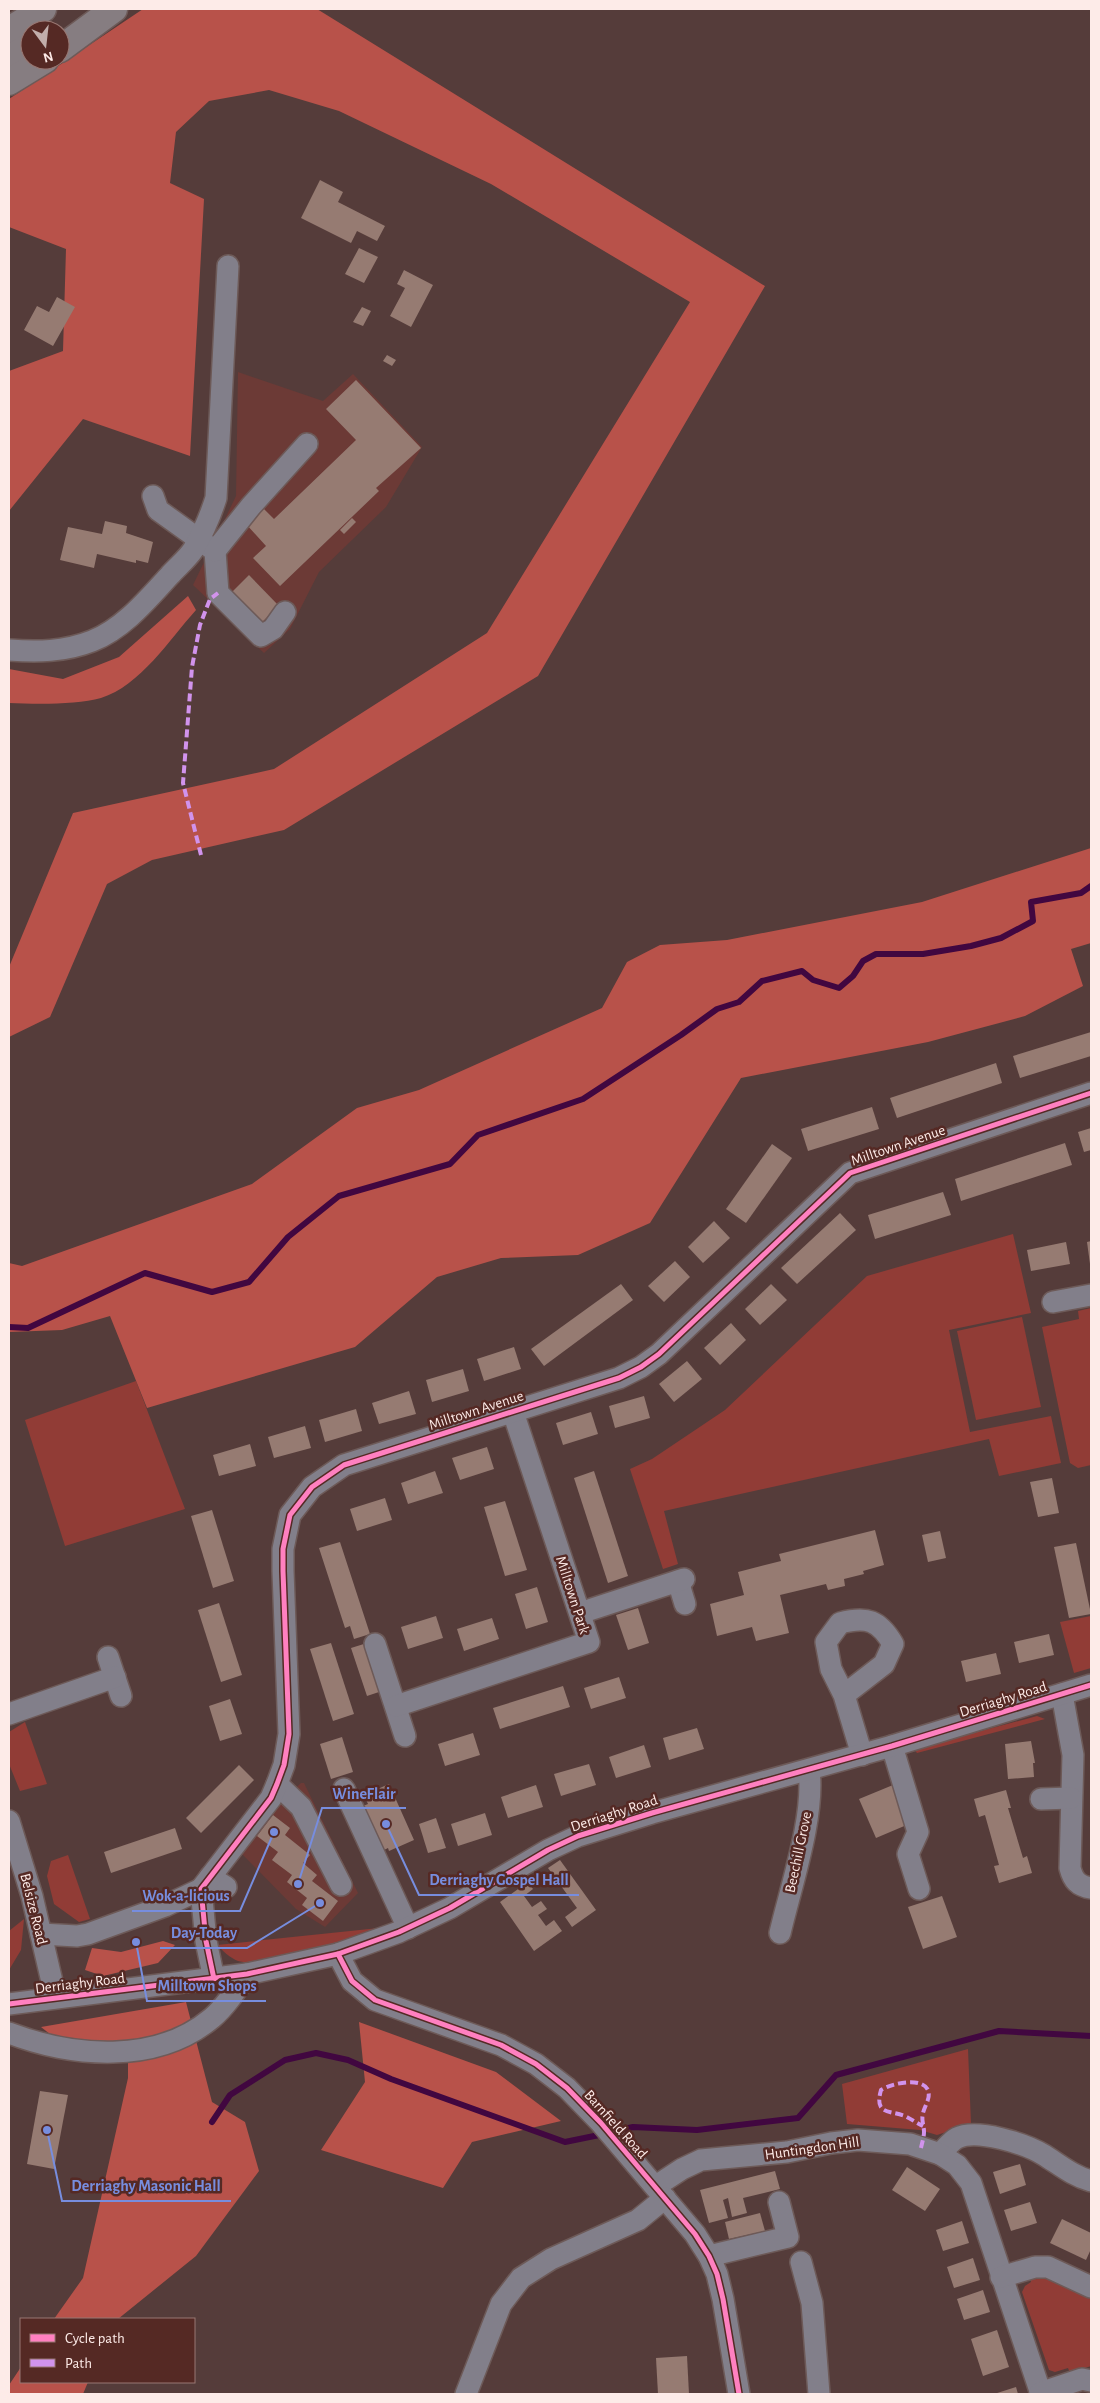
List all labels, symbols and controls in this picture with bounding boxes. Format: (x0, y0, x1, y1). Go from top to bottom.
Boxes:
north arrow (20, 20, 70, 70)
text: N (42, 49, 55, 65)
street label: Milltown Avenue (849, 1122, 947, 1169)
street label: Milltown Avenue (427, 1388, 525, 1433)
street label: Milltown Park (553, 1554, 592, 1636)
street label: Derriaghy Road (958, 1679, 1049, 1720)
callout: WineFlair (322, 1777, 406, 1808)
text: WineFlair (332, 1786, 396, 1802)
street label: Derriaghy Road (569, 1792, 660, 1835)
street label: Beechill Grove (783, 1810, 814, 1894)
callout: Derriaghy Gospel Hall (419, 1864, 579, 1895)
street label: Belsize Road (17, 1872, 50, 1947)
text: Derriaghy Gospel Hall (429, 1872, 569, 1889)
callout: Wok-a-licious (132, 1880, 240, 1911)
text: Wok-a-licious (142, 1888, 230, 1904)
callout: Day-Today (160, 1917, 247, 1948)
text: Day-Today (171, 1925, 238, 1942)
callout: Milltown Shops (147, 1970, 266, 2001)
street label: Derriaghy Road (34, 1971, 126, 1996)
text: Milltown Shops (157, 1978, 257, 1994)
street label: Barnfield Road (581, 2087, 650, 2162)
street label: Huntingdon Hill (764, 2134, 860, 2163)
callout: Derriaghy Masonic Hall (62, 2170, 231, 2201)
text: Derriaghy Masonic Hall (71, 2178, 221, 2195)
legend (20, 2318, 195, 2383)
text: Cycle path (65, 2331, 125, 2346)
text: Path (65, 2356, 92, 2371)

